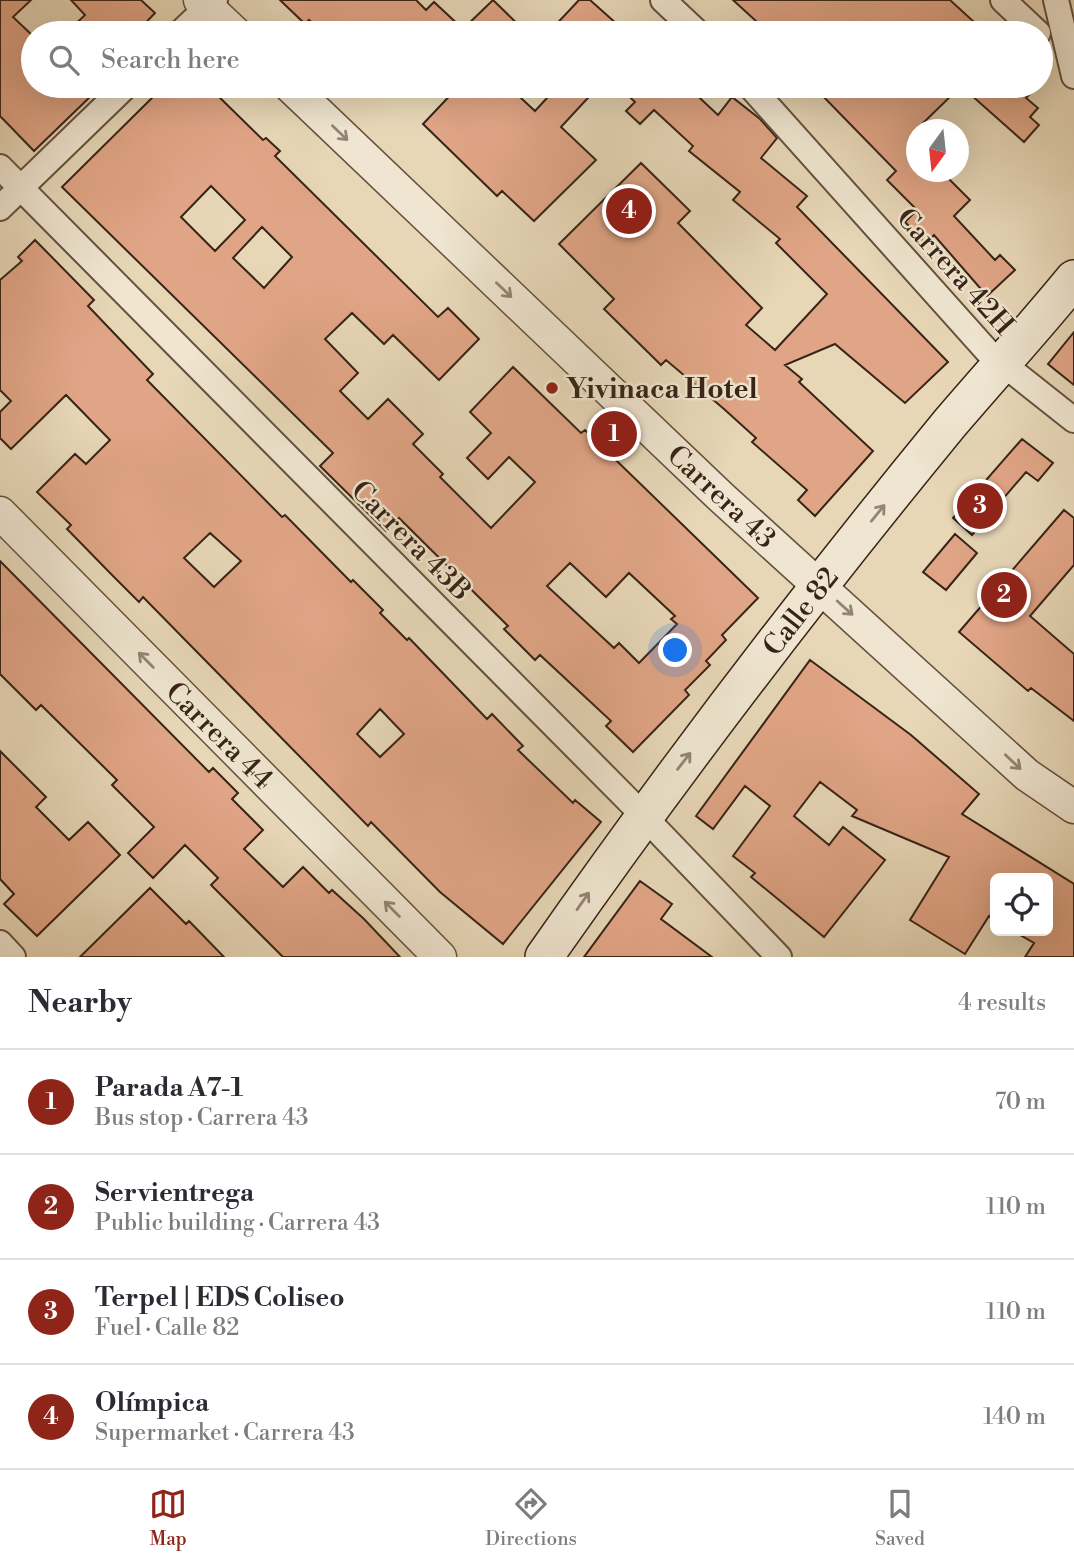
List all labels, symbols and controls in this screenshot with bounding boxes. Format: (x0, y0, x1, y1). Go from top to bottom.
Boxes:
search box (21, 21, 1053, 98)
icon: search (45, 41, 83, 79)
text: Search here (101, 44, 240, 76)
north arrow (906, 119, 969, 182)
one-way arrow (331, 124, 348, 141)
pin: 4 (606, 185, 652, 237)
street label: Carrera 42H (889, 201, 1021, 343)
one-way arrow (495, 281, 512, 298)
place label: Yivinaca Hotel (566, 372, 758, 407)
marker: Yivinaca Hotel (544, 380, 560, 396)
pin: 1 (591, 408, 637, 460)
street label: Carrera 43 (659, 438, 783, 556)
street label: Carrera 43B (343, 474, 478, 609)
pin: 3 (957, 480, 1003, 532)
one-way arrow (871, 504, 886, 522)
street label: Calle 82 (756, 561, 847, 663)
pin: 2 (981, 569, 1027, 621)
one-way arrow (836, 600, 854, 616)
your location (658, 633, 692, 667)
one-way arrow (137, 652, 154, 669)
street label: Carrera 44 (158, 675, 280, 797)
one-way arrow (677, 753, 692, 771)
one-way arrow (1004, 754, 1022, 770)
map controls (990, 873, 1053, 936)
button: locate (990, 873, 1053, 936)
one-way arrow (576, 892, 590, 911)
one-way arrow (384, 900, 401, 917)
text: Nearby (28, 984, 132, 1022)
text: 4 results (958, 989, 1046, 1017)
text: Parada A7-1 (95, 1072, 243, 1104)
text: 1 (45, 1088, 57, 1116)
text: 70 m (995, 1088, 1046, 1116)
text: Bus stop · Carrera 43 (95, 1104, 309, 1132)
text: Servientrega (95, 1177, 254, 1209)
text: 2 (44, 1193, 58, 1221)
text: 110 m (986, 1193, 1046, 1221)
text: Public building · Carrera 43 (95, 1209, 380, 1237)
text: Terpel | EDS Coliseo (95, 1282, 345, 1314)
text: 3 (44, 1298, 58, 1326)
text: 110 m (986, 1298, 1046, 1326)
text: Fuel · Calle 82 (95, 1314, 239, 1342)
text: Olímpica (95, 1387, 209, 1419)
text: 4 (43, 1403, 59, 1431)
text: 140 m (983, 1403, 1046, 1431)
text: Supermarket · Carrera 43 (95, 1419, 355, 1447)
tab: Map (149, 1485, 187, 1551)
tab: Directions (485, 1485, 577, 1551)
tab: Saved (875, 1485, 925, 1551)

